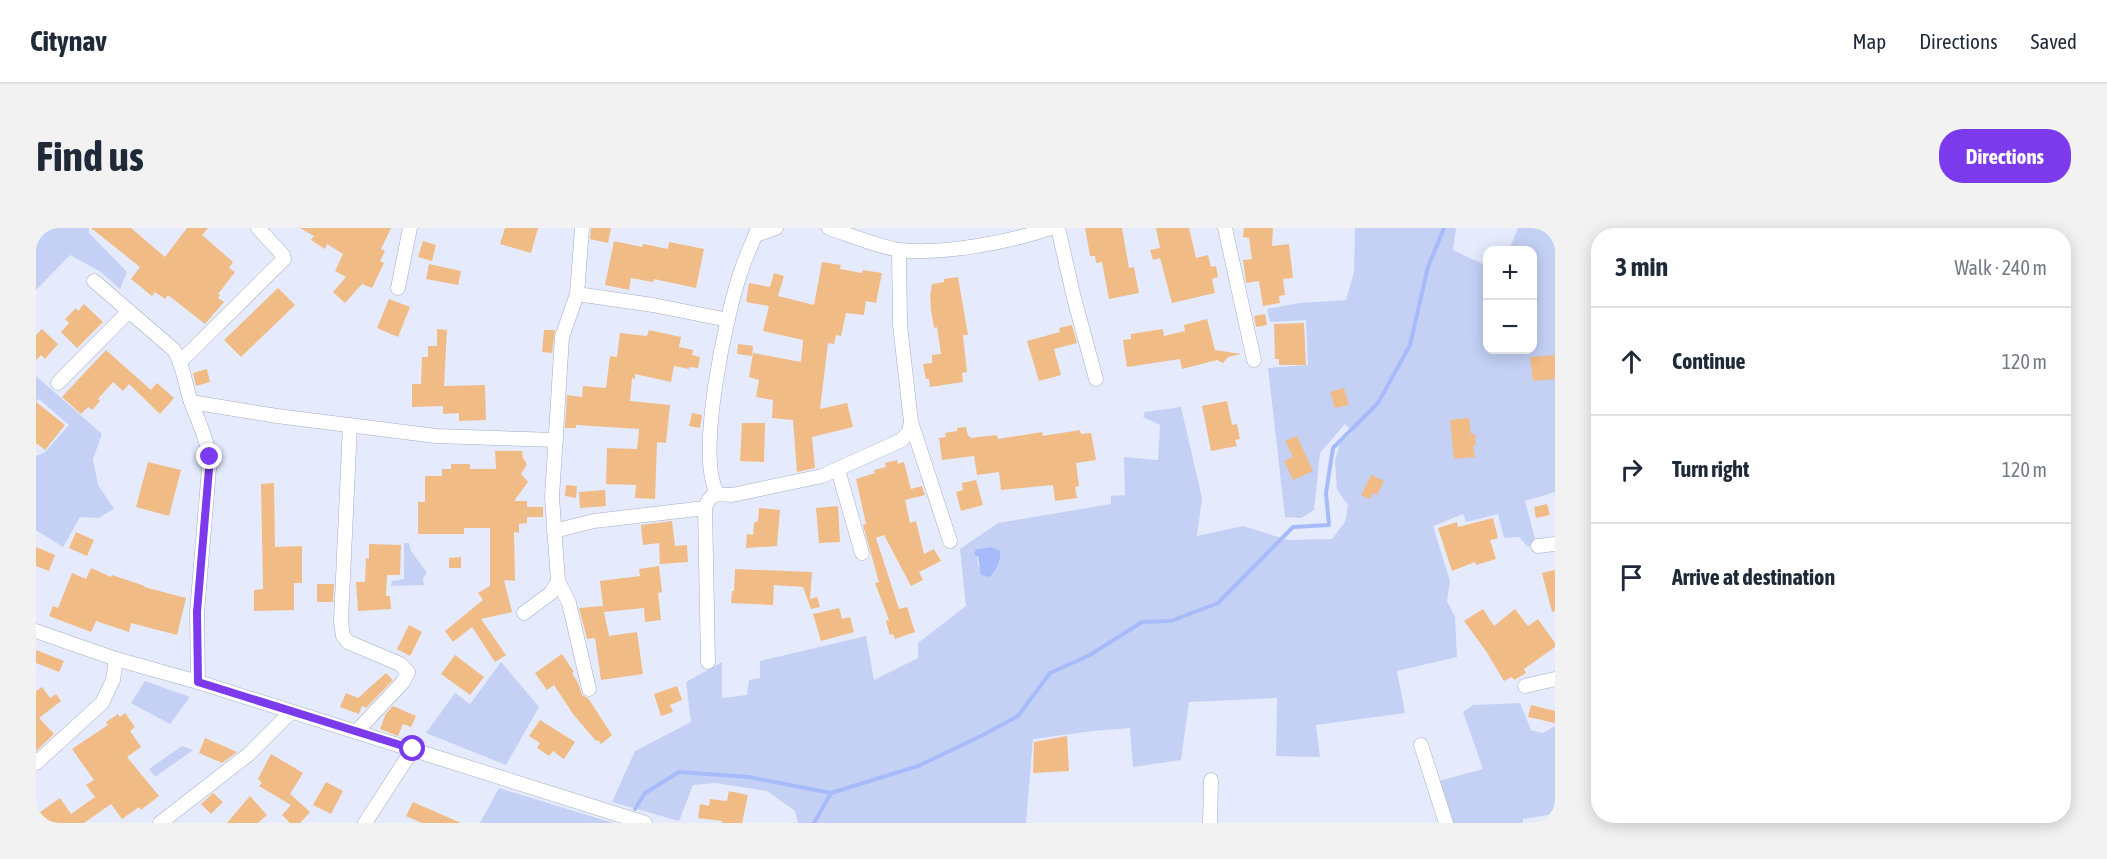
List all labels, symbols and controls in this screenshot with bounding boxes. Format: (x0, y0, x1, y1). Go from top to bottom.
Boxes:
text: Citynav (30, 25, 107, 57)
text: Map (1852, 29, 1886, 53)
text: Directions (1919, 29, 1998, 53)
text: Saved (2031, 29, 2077, 53)
button: Directions (1939, 129, 2071, 183)
text: Find us (36, 132, 144, 180)
map controls (1483, 246, 1537, 354)
button: + (1483, 246, 1537, 300)
text: 3 min (1615, 252, 1668, 282)
text: Walk · 240 m (1955, 256, 2047, 279)
button: − (1483, 300, 1537, 354)
icon: ahead (1615, 345, 1648, 378)
text: Continue (1672, 348, 1746, 374)
text: 120 m (2002, 350, 2047, 373)
route end (196, 443, 222, 469)
icon: right (1615, 453, 1648, 486)
text: Turn right (1672, 456, 1749, 482)
text: 120 m (2002, 458, 2047, 481)
icon: arrive (1615, 561, 1648, 594)
text: Arrive at destination (1672, 564, 1835, 590)
route start (399, 735, 425, 761)

